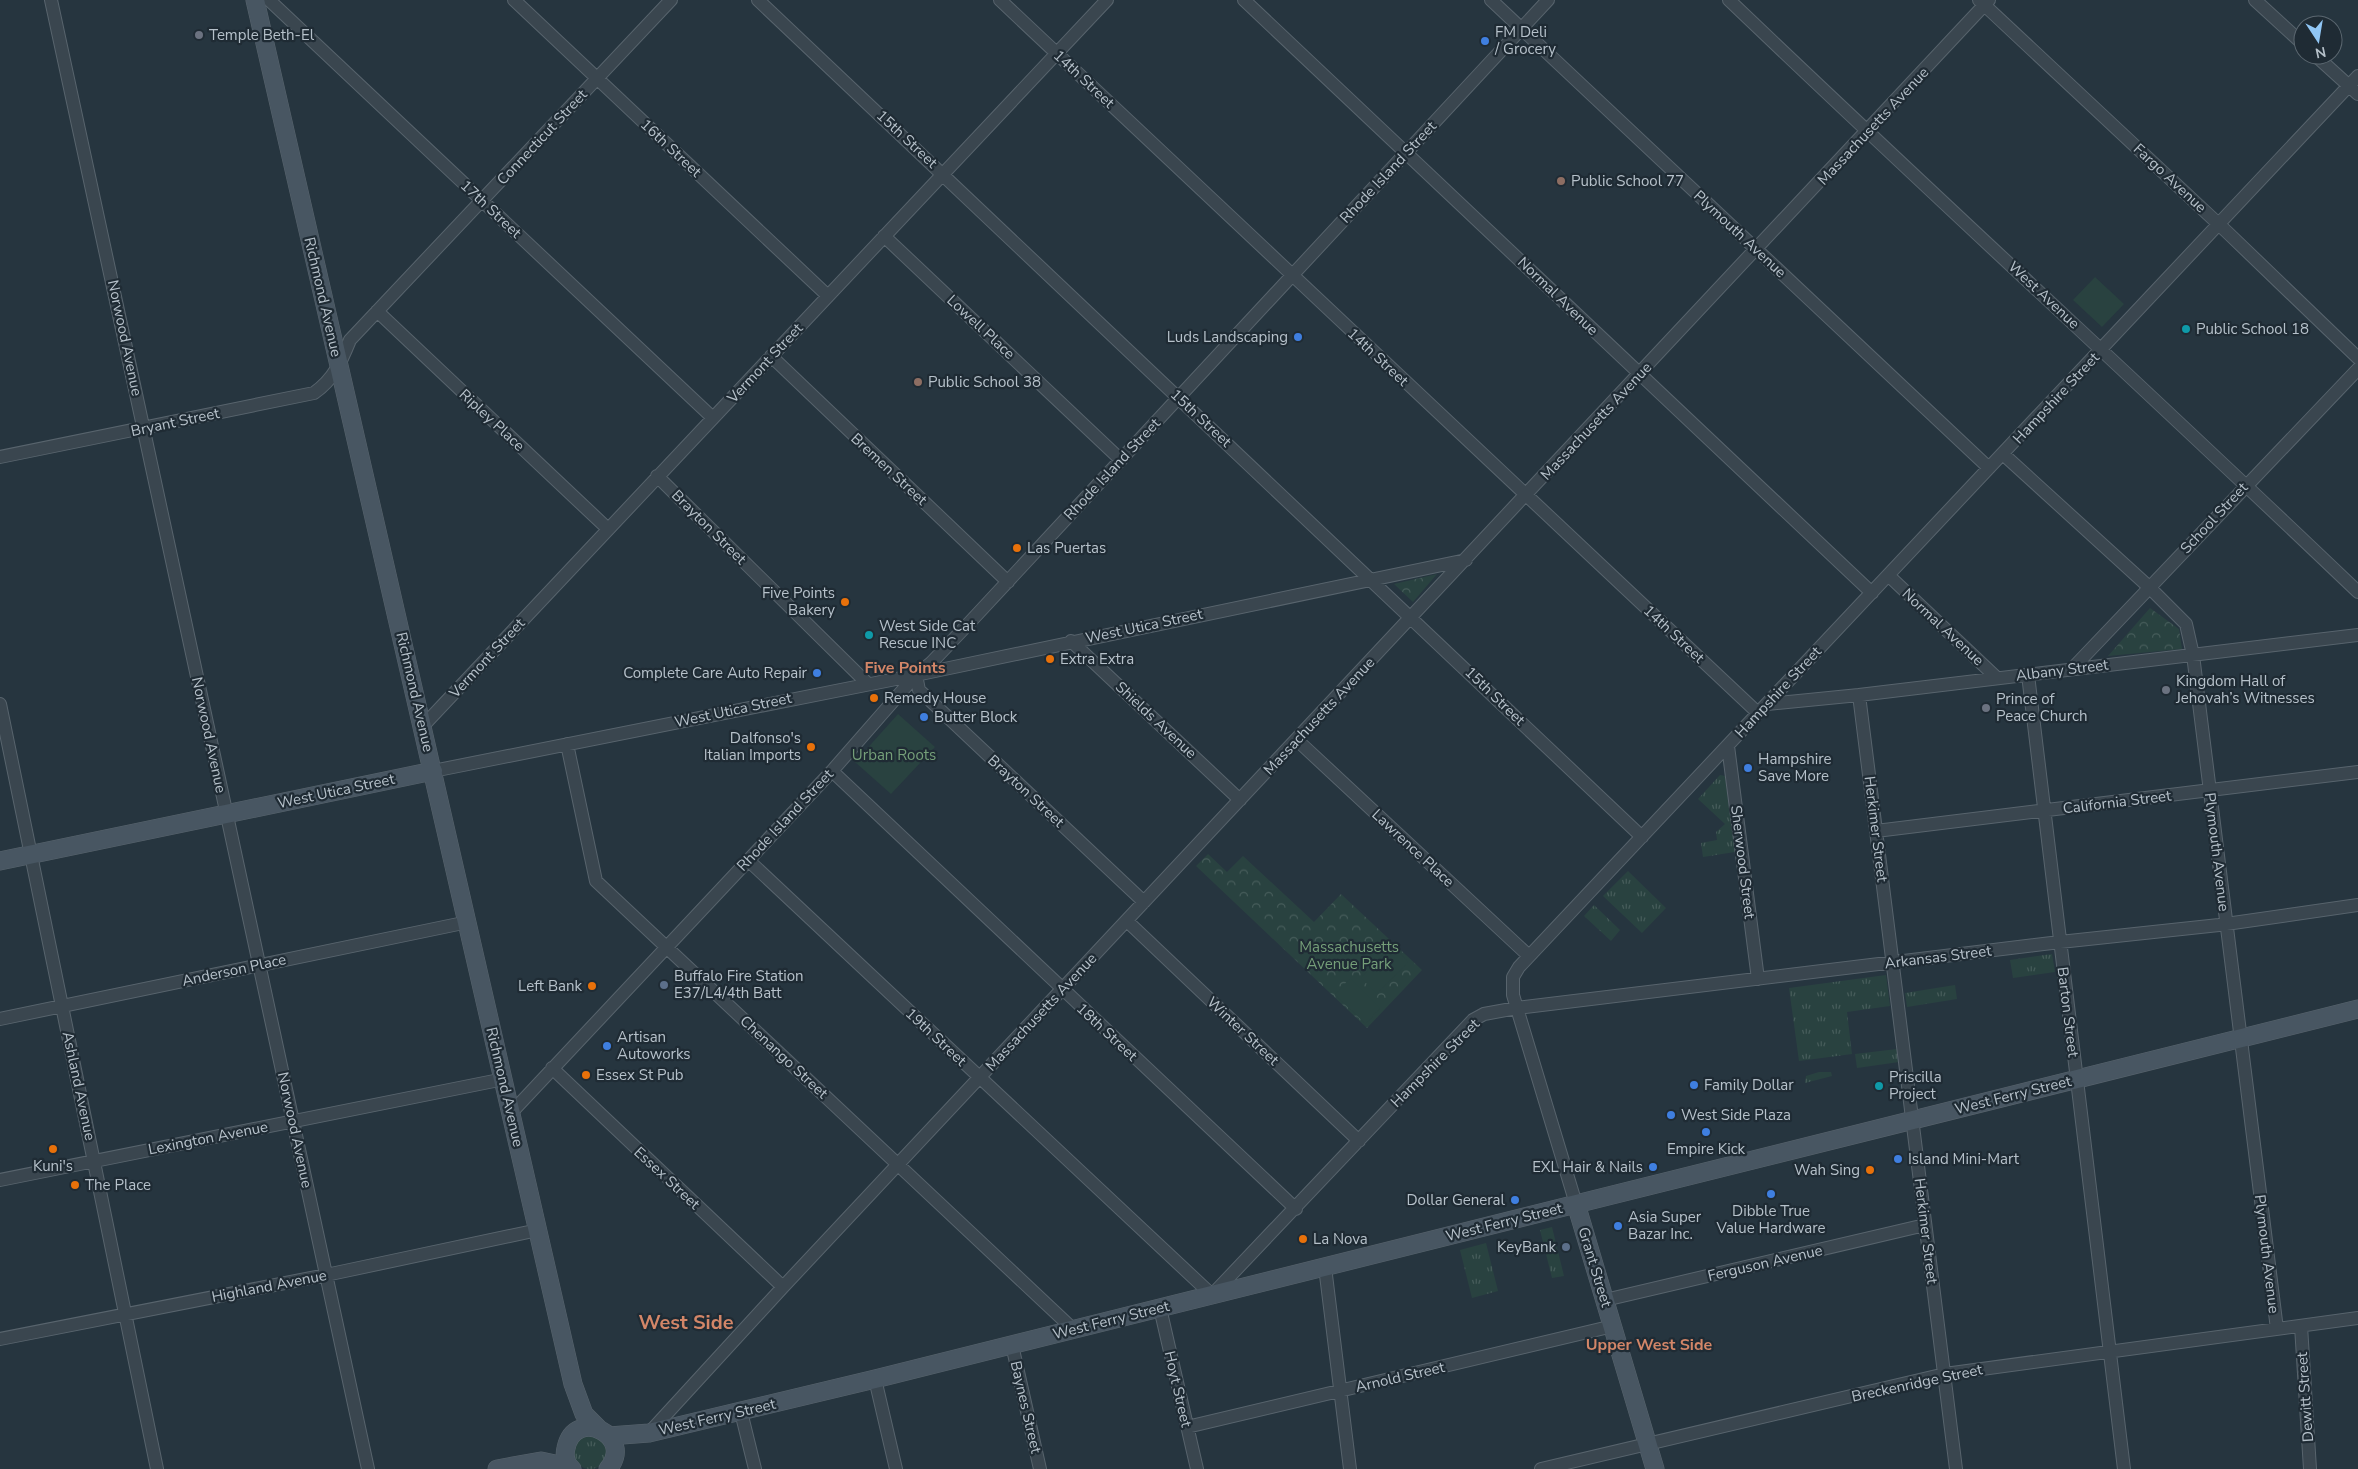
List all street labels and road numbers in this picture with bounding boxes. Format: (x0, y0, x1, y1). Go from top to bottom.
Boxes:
street label: 14th Street (1049, 46, 1119, 113)
street label: Massachusetts Avenue (1813, 63, 1933, 189)
street label: Connecticut Street (492, 84, 592, 189)
street label: 15th Street (872, 106, 942, 173)
street label: 16th Street (636, 115, 706, 182)
street label: Rhode Island Street (1335, 116, 1441, 227)
street label: Fargo Avenue (2129, 139, 2211, 217)
street label: 17th Street (456, 176, 526, 243)
street label: Plymouth Avenue (1689, 186, 1791, 282)
street label: Richmond Avenue (299, 235, 347, 359)
street label: Normal Avenue (1513, 252, 1603, 340)
street label: West Avenue (2004, 257, 2084, 333)
street label: Norwood Avenue (103, 278, 147, 398)
street label: Lowell Place (943, 290, 1019, 364)
street label: Vermont Street (722, 318, 808, 408)
street label: 14th Street (1343, 324, 1413, 391)
street label: Hampshire Street (2008, 347, 2104, 448)
street label: Massachusetts Avenue (1536, 358, 1656, 484)
street label: Ripley Place (455, 384, 529, 456)
street label: 15th Street (1166, 385, 1236, 452)
street label: Bryant Street (129, 403, 222, 441)
street label: Rhode Island Street (1059, 413, 1165, 524)
street label: Bremen Street (847, 428, 932, 510)
street label: School Street (2176, 478, 2253, 558)
street label: Brayton Street (667, 485, 751, 569)
street label: Normal Avenue (1898, 584, 1988, 670)
street label: 14th Street (1639, 601, 1709, 668)
street label: West Utica Street (1084, 604, 1205, 648)
street label: Vermont Street (444, 613, 530, 703)
street label: Richmond Avenue (391, 630, 439, 754)
street label: Hampshire Street (1730, 641, 1826, 742)
street label: Massachusetts Avenue (1259, 653, 1379, 779)
street label: Albany Street (2015, 654, 2110, 686)
street label: 15th Street (1461, 662, 1530, 730)
street label: Norwood Avenue (187, 675, 231, 795)
street label: Shields Avenue (1111, 677, 1201, 763)
street label: West Utica Street (673, 688, 794, 732)
street label: Brayton Street (983, 750, 1069, 832)
street label: Rhode Island Street (732, 764, 838, 875)
street label: West Utica Street (276, 769, 397, 813)
street label: Herkimer Street (1860, 775, 1893, 884)
street label: California Street (2062, 785, 2173, 819)
street label: Plymouth Avenue (2200, 791, 2234, 913)
street label: Sherwood Street (1726, 804, 1760, 921)
street label: Lawrence Place (1368, 805, 1458, 891)
street label: Arkansas Street (1883, 940, 1993, 973)
street label: Anderson Place (180, 949, 288, 991)
street label: Massachusetts Avenue (981, 949, 1101, 1075)
street label: Barton Street (2053, 966, 2084, 1059)
street label: Winter Street (1203, 992, 1284, 1070)
street label: 18th Street (1072, 999, 1142, 1066)
street label: 19th Street (901, 1004, 971, 1071)
street label: Chenango Street (736, 1011, 833, 1104)
street label: Hampshire Street (1386, 1014, 1484, 1112)
street label: Richmond Avenue (481, 1025, 529, 1149)
street label: Ashland Avenue (58, 1030, 100, 1142)
street label: Norwood Avenue (273, 1070, 317, 1190)
street label: West Ferry Street (1953, 1071, 2074, 1119)
street label: Lexington Avenue (146, 1117, 270, 1159)
street label: Essex Street (630, 1142, 705, 1214)
street label: Herkimer Street (1910, 1177, 1943, 1286)
street label: Plymouth Avenue (2250, 1193, 2284, 1315)
street label: West Ferry Street (1444, 1198, 1565, 1246)
street label: Grant Street (1573, 1225, 1617, 1310)
street label: Ferguson Avenue (1706, 1240, 1824, 1286)
street label: Highland Avenue (210, 1265, 328, 1307)
street label: West Ferry Street (1051, 1296, 1172, 1344)
street label: Hoyt Street (1160, 1349, 1197, 1430)
street label: Dewitt Street (2292, 1351, 2318, 1443)
street label: Arnold Street (1353, 1357, 1447, 1397)
street label: Baynes Street (1006, 1359, 1047, 1456)
street label: Breckenridge Street (1850, 1359, 1985, 1407)
street label: West Ferry Street (657, 1394, 778, 1440)

